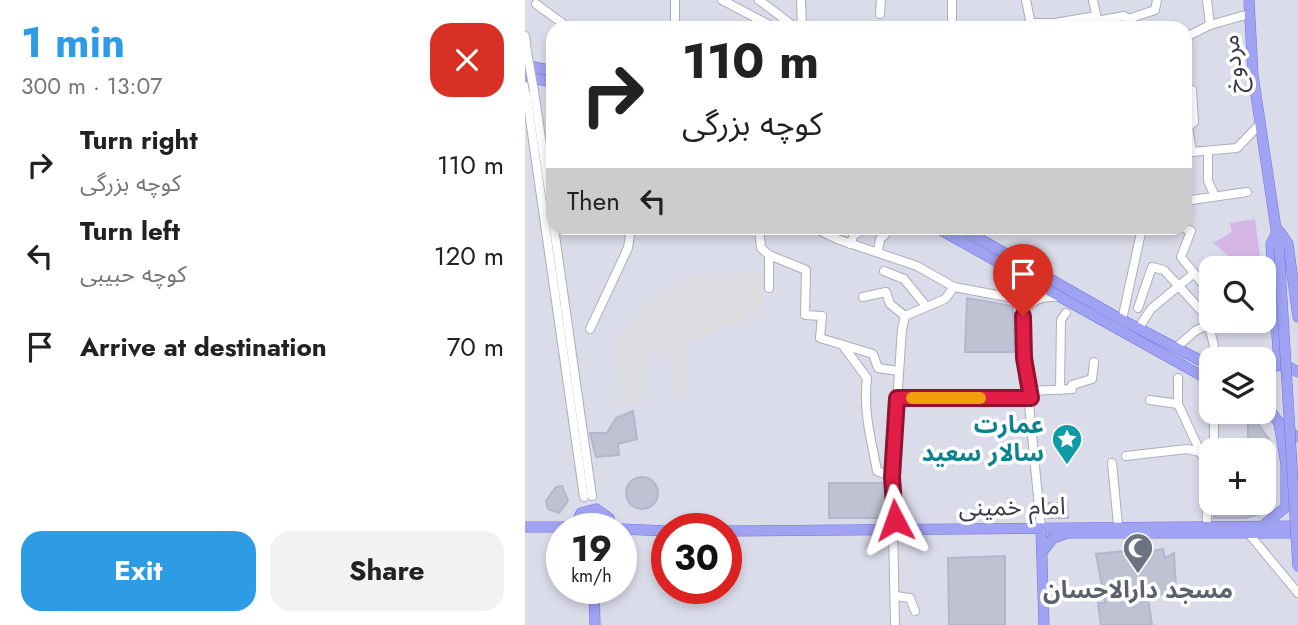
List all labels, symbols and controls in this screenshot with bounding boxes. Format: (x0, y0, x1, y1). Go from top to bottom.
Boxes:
text: 1 min (21, 12, 125, 73)
button: close (430, 23, 504, 97)
text: 110 m (682, 26, 819, 96)
street label: مردوخ (1212, 33, 1253, 95)
icon: right (567, 49, 658, 140)
text: 300 m · 13:07 (21, 69, 162, 103)
text: کوچه بزرگی (682, 101, 823, 147)
text: Turn right (80, 121, 198, 159)
icon: right (21, 146, 59, 184)
text: 110 m (437, 146, 504, 184)
text: کوچه بزرگی (80, 166, 181, 200)
text: Then (567, 182, 620, 220)
icon: left (634, 182, 672, 220)
text: Turn left (80, 212, 180, 250)
icon: left (21, 237, 59, 275)
text: 120 m (434, 237, 504, 275)
pin (993, 244, 1053, 316)
icon: arrive (1004, 255, 1042, 293)
map controls (1199, 256, 1276, 515)
button: search (1199, 256, 1276, 333)
text: کوچه حبیبی (80, 257, 187, 291)
icon: arrive (21, 328, 59, 366)
text: Arrive at destination (80, 328, 327, 366)
text: 70 m (447, 328, 504, 366)
button: layers (1199, 347, 1276, 424)
place label: عمارت سالار سعید (922, 407, 1044, 470)
place icon: عمارت سالار سعید (1050, 422, 1084, 466)
button: + (1199, 438, 1276, 515)
position arrow (858, 483, 932, 557)
street label: امام خمینی (958, 488, 1066, 526)
speed limit sign: 30 (651, 513, 742, 604)
text: 19 (571, 524, 612, 574)
button: Exit (21, 531, 256, 611)
button: Share (270, 531, 504, 611)
mosque icon: مسجد دارالاحسان (1121, 531, 1155, 575)
text: km/h (571, 563, 612, 589)
place label: مسجد دارالاحسان (1043, 572, 1233, 607)

